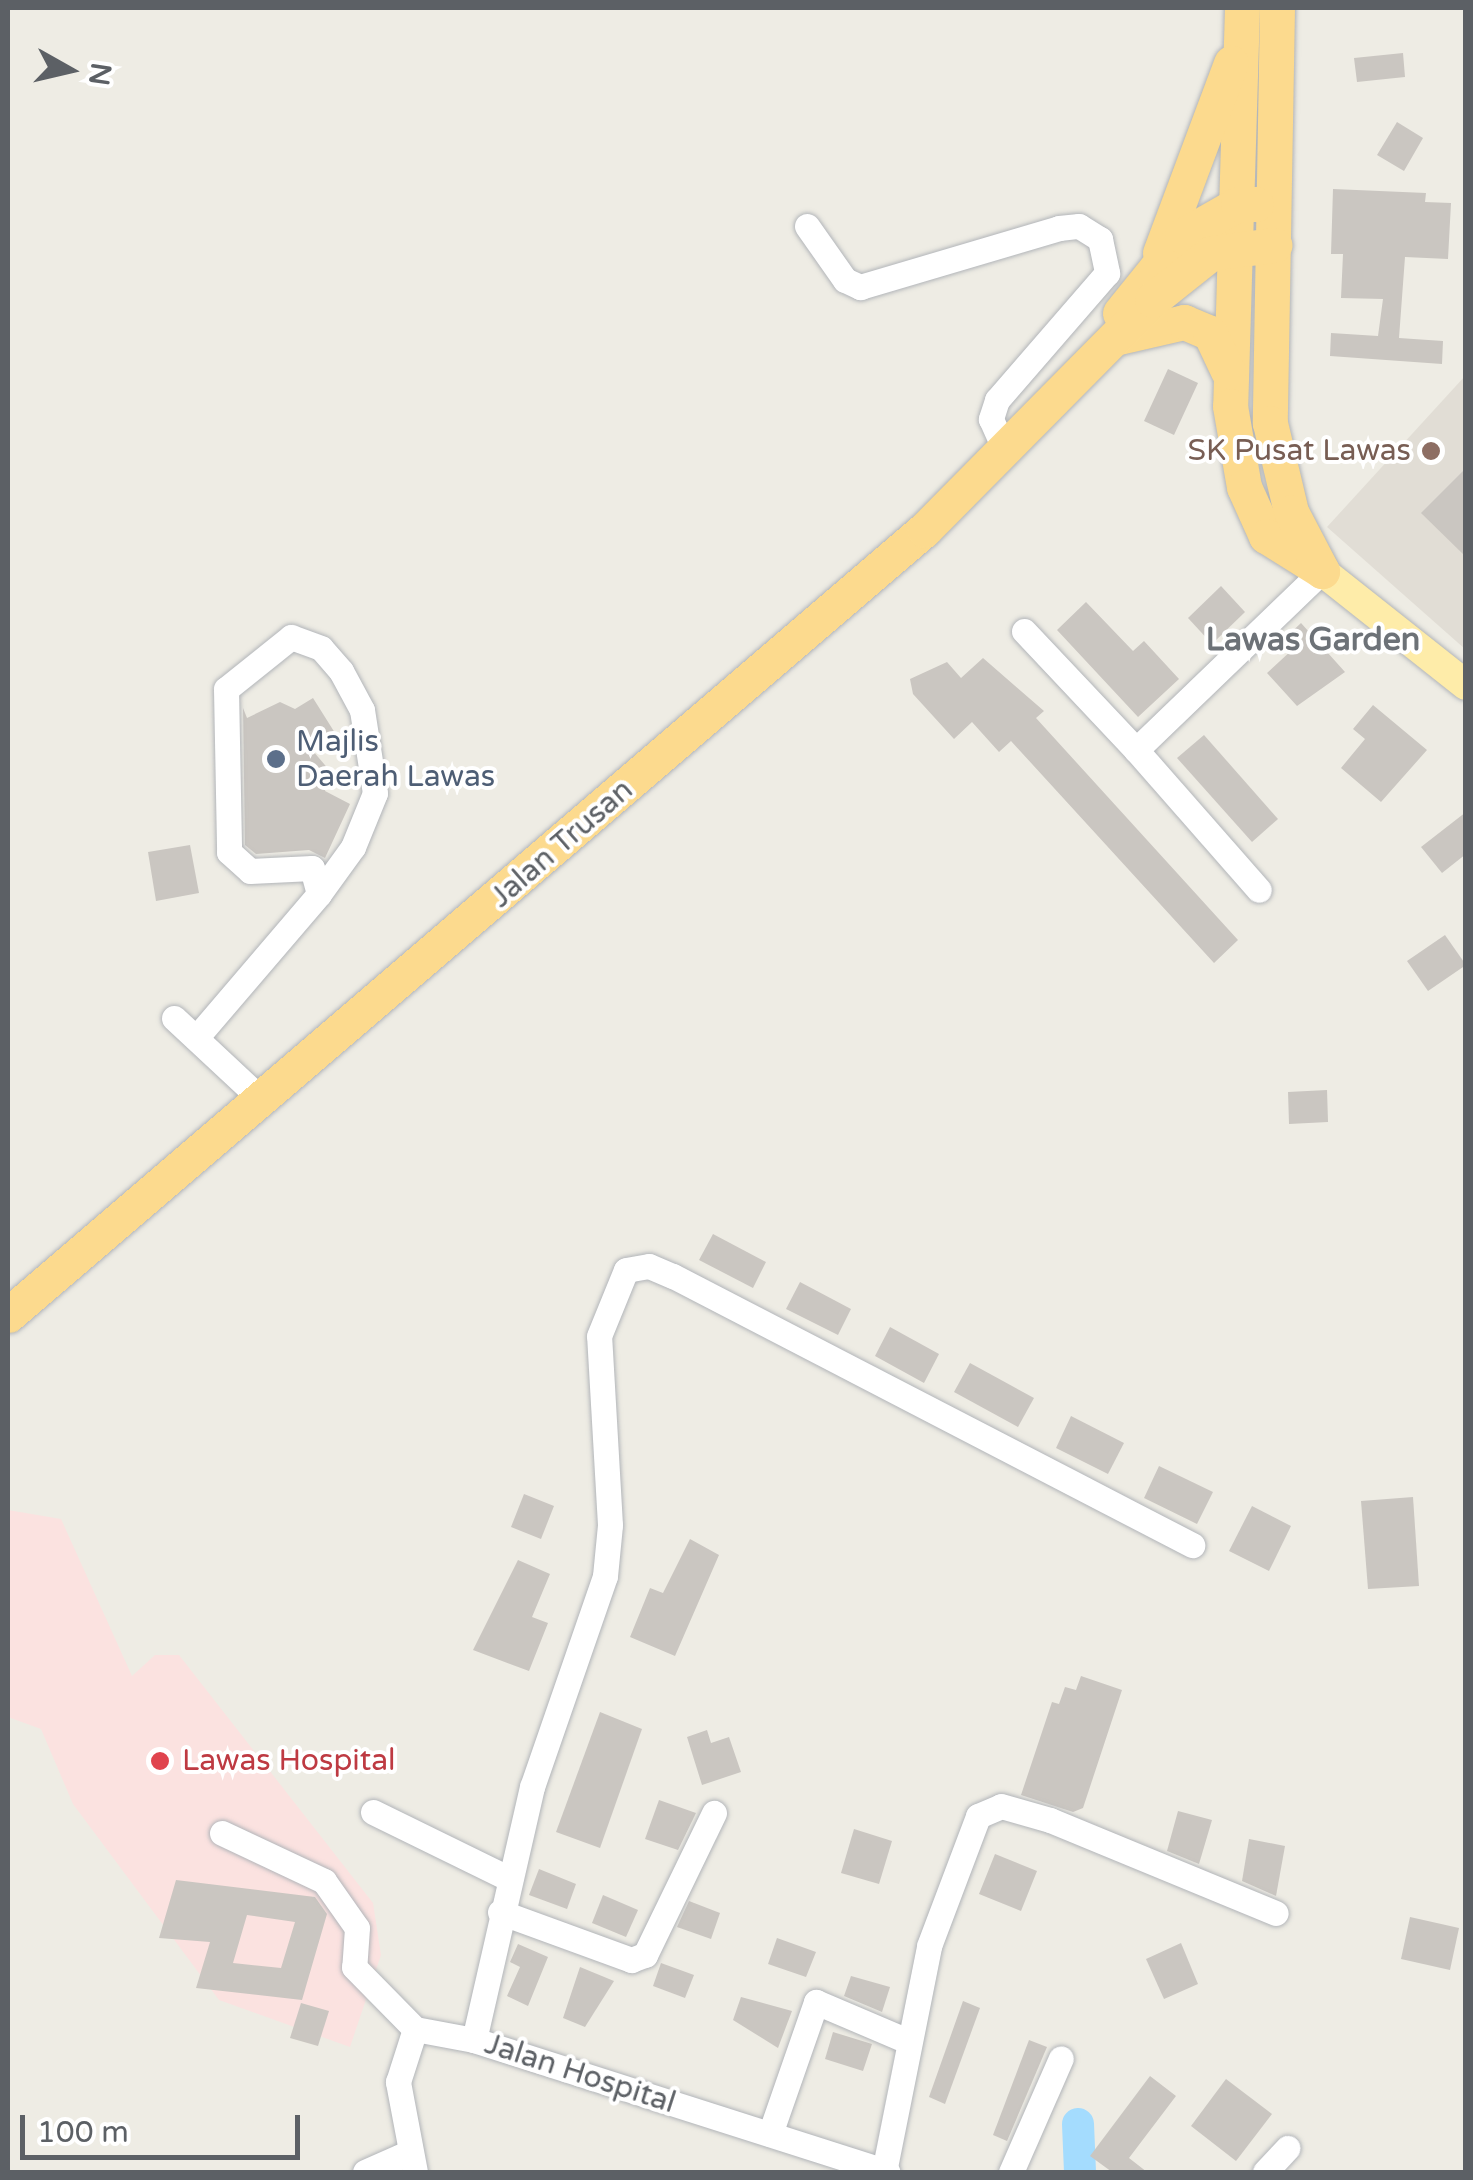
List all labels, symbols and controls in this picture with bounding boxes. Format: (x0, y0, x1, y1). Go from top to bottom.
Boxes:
north arrow (20, 20, 120, 120)
text: N (81, 61, 118, 88)
place label: SK Pusat Lawas (1188, 433, 1411, 469)
marker: SK Pusat Lawas (1420, 440, 1442, 462)
district label: Lawas Garden (1206, 621, 1420, 659)
place label: Majlis Daerah Lawas (296, 724, 495, 794)
marker: Majlis Daerah Lawas (265, 748, 287, 770)
street label: Jalan Trusan (483, 772, 641, 916)
place label: Lawas Hospital (182, 1743, 396, 1779)
marker: Lawas Hospital (147, 1748, 173, 1774)
street label: Jalan Hospital (480, 2026, 680, 2122)
scale bar (25, 2095, 305, 2157)
text: 100 m (37, 2114, 129, 2151)

